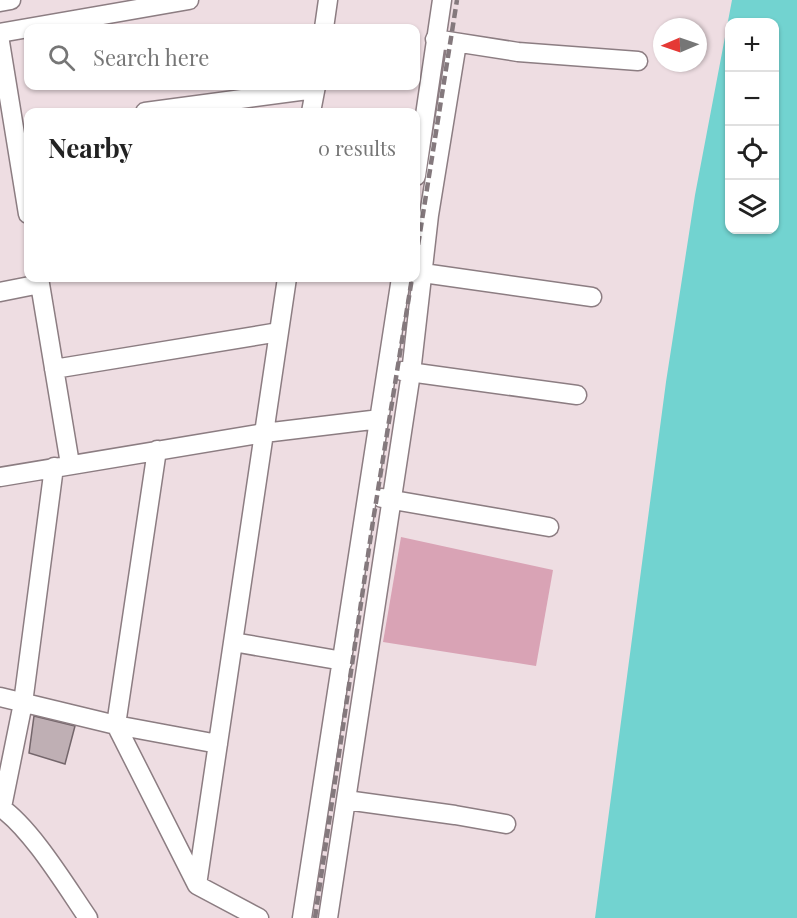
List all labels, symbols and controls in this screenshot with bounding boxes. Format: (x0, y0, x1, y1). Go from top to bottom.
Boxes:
north arrow (653, 18, 707, 72)
map controls (725, 18, 779, 234)
button: + (725, 18, 779, 72)
search box (24, 24, 420, 90)
icon: search (45, 41, 78, 74)
text: Search here (93, 42, 209, 72)
button: − (725, 72, 779, 126)
button: locate (725, 126, 779, 180)
text: Nearby (48, 130, 133, 165)
text: 0 results (318, 134, 396, 161)
button: layers (725, 180, 779, 234)

